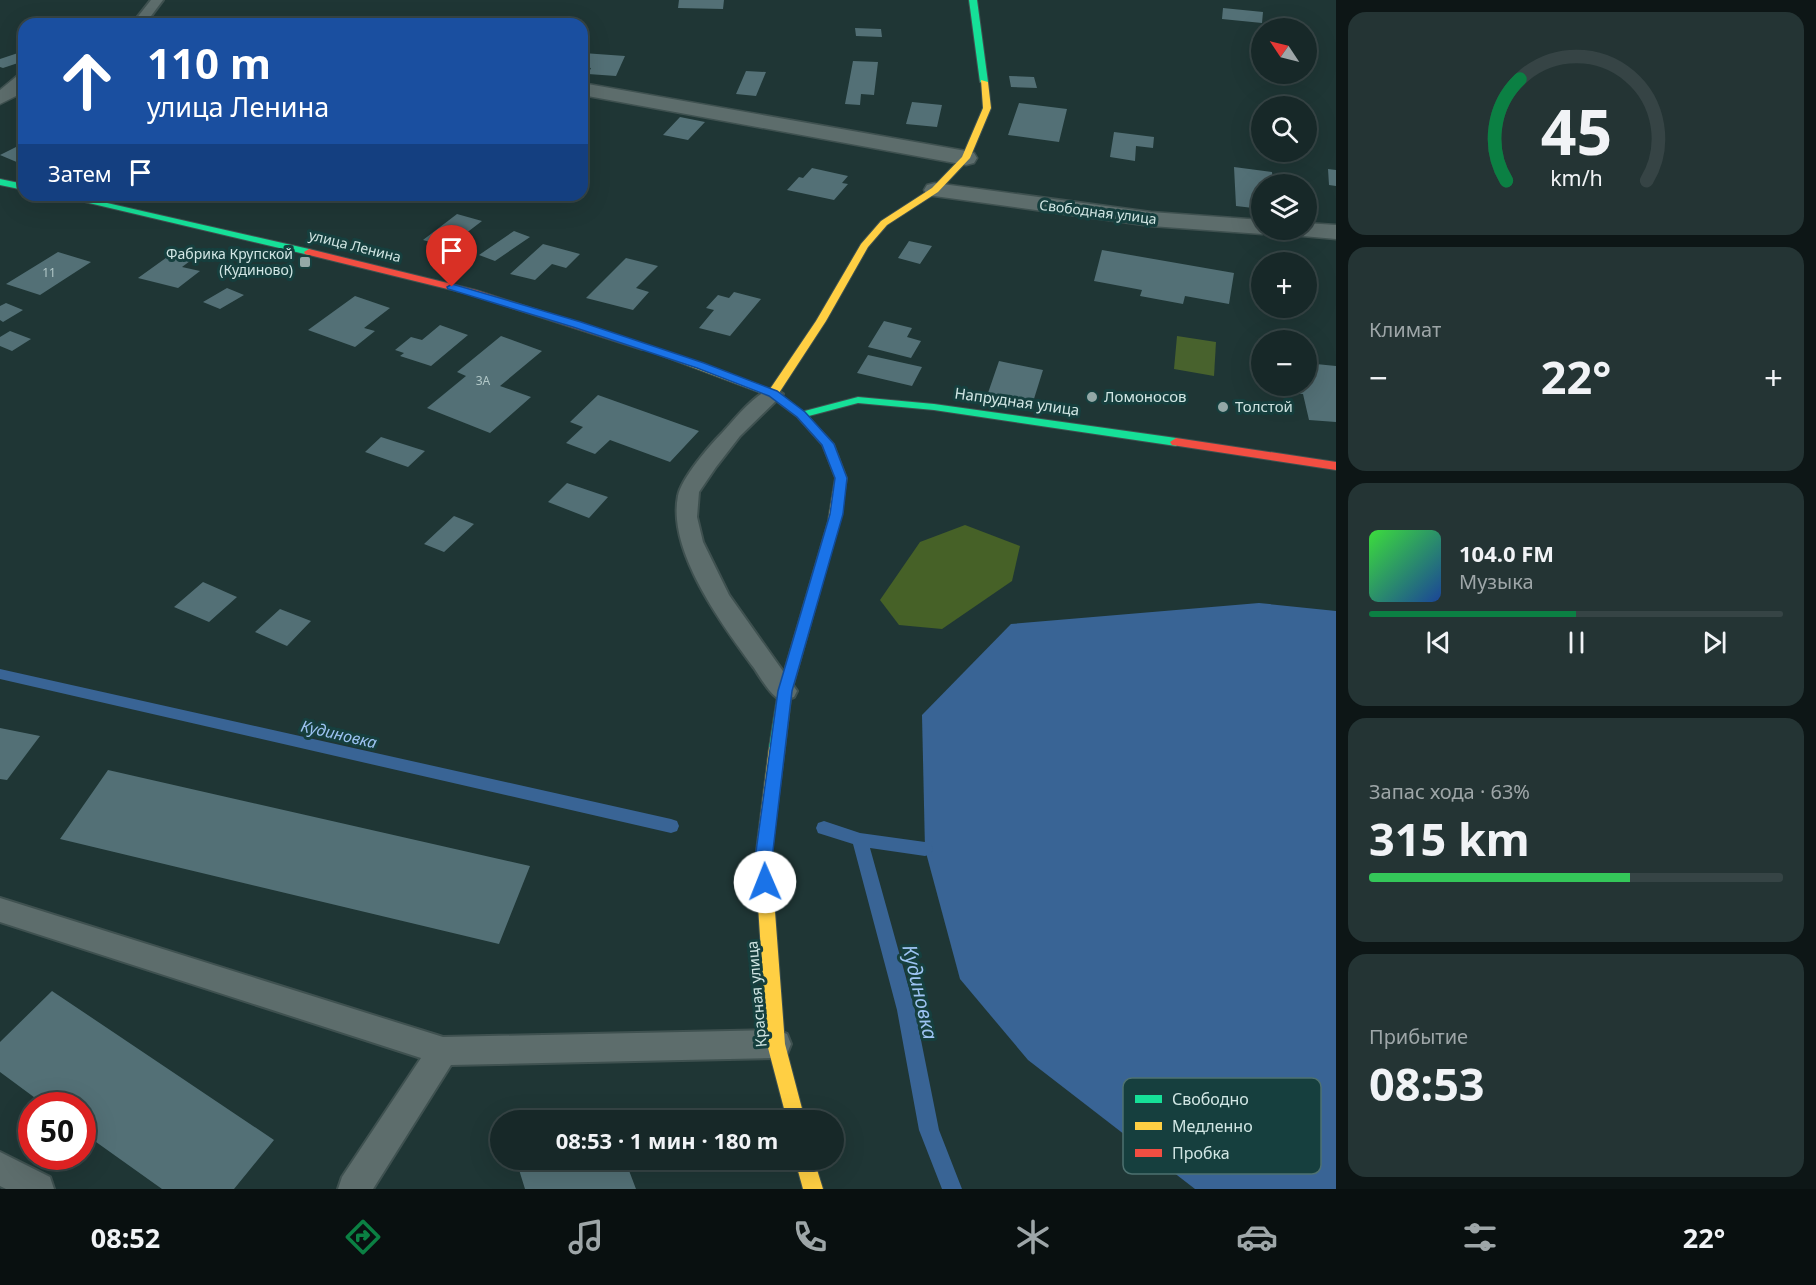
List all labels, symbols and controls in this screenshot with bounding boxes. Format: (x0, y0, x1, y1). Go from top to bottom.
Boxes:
north arrow (1251, 18, 1317, 84)
map controls (1251, 18, 1317, 396)
text: 110 m (147, 34, 271, 91)
icon: ahead (48, 42, 126, 120)
text: улица Ленина (147, 88, 329, 125)
text: 45 (1540, 88, 1612, 173)
button: search (1251, 96, 1317, 162)
icon: arrive (124, 156, 157, 189)
text: Затем (48, 158, 112, 188)
text: km/h (1550, 163, 1602, 192)
button: layers (1251, 174, 1317, 240)
street label: Свободная улица (1038, 195, 1158, 228)
street label: улица Ленина (307, 225, 403, 266)
pin (426, 225, 477, 287)
icon: arrive (435, 234, 468, 267)
place label: Фабрика Крупской (Кудиново) (166, 244, 293, 279)
button: + (1251, 252, 1317, 318)
marker: Фабрика Крупской (Кудиново) (298, 255, 312, 269)
house number: 11 (42, 264, 56, 281)
text: Климат (1369, 316, 1441, 343)
button: − (1251, 330, 1317, 396)
text: 22° (1541, 346, 1611, 407)
text: − (1369, 355, 1388, 400)
text: + (1764, 355, 1783, 400)
house number: 3А (476, 372, 491, 389)
street label: Напрудная улица (953, 382, 1081, 420)
place label: Ломоносов (1104, 386, 1187, 406)
marker: Ломоносов (1085, 390, 1099, 404)
place label: Толстой (1235, 396, 1293, 416)
marker: Толстой (1216, 400, 1230, 414)
text: 104.0 FM (1459, 538, 1554, 568)
text: Музыка (1459, 568, 1534, 595)
icon: previous (1422, 626, 1455, 659)
icon: pause (1560, 626, 1593, 659)
icon: next (1698, 626, 1731, 659)
water label: Кудиновка (299, 715, 379, 753)
text: Запас хода · 63% (1369, 778, 1530, 805)
text: 315 km (1369, 808, 1530, 869)
position arrow (733, 850, 797, 914)
street label: Красная улица (741, 940, 771, 1048)
water label: Кудиновка (896, 942, 945, 1042)
text: Прибытие (1369, 1023, 1468, 1050)
text: 08:53 (1369, 1053, 1485, 1114)
legend (1123, 1078, 1321, 1174)
text: Свободно (1172, 1088, 1249, 1110)
speed limit sign: 50 (18, 1092, 96, 1170)
text: Медленно (1172, 1115, 1253, 1137)
text: 08:53 · 1 мин · 180 m (556, 1125, 778, 1155)
text: Пробка (1172, 1142, 1230, 1164)
icon: directions (342, 1216, 384, 1258)
icon: music (565, 1216, 607, 1258)
icon: phone (789, 1216, 831, 1258)
icon: climate (1012, 1216, 1054, 1258)
icon: car (1236, 1216, 1278, 1258)
icon: filters (1459, 1216, 1501, 1258)
text: 08:52 (91, 1219, 160, 1256)
text: 22° (1683, 1219, 1725, 1256)

